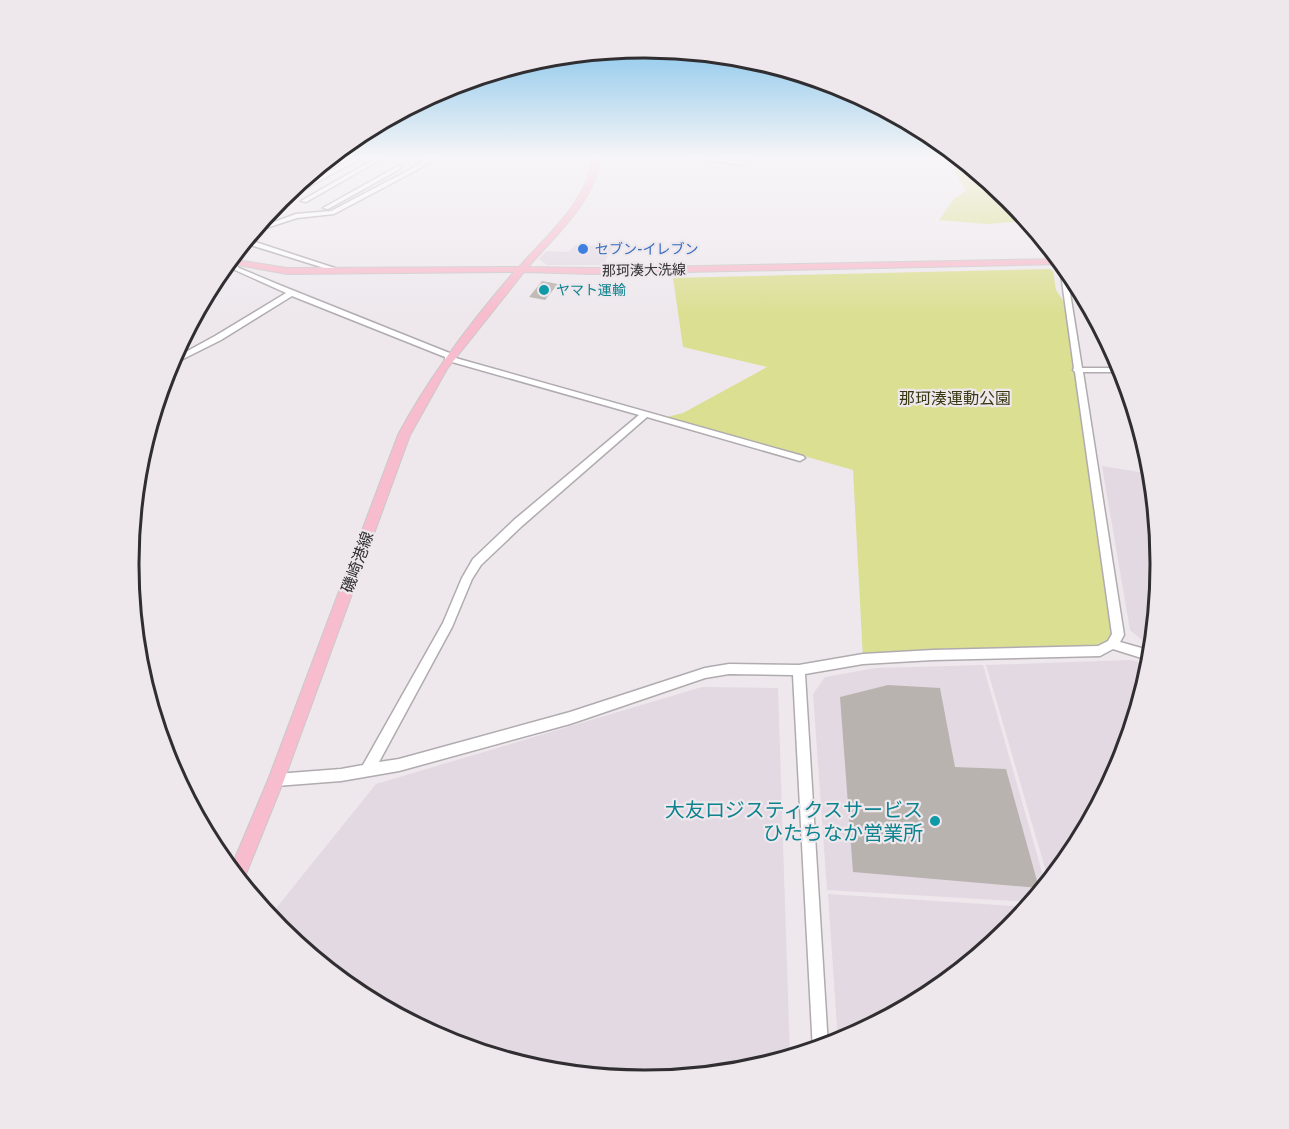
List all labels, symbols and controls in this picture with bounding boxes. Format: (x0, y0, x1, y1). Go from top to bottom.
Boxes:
place label: セブン-イレブン (595, 240, 699, 258)
marker: セブン-イレブン (576, 242, 590, 256)
street label: 那珂湊大洗線 (602, 260, 686, 280)
place label: ヤマト運輸 (556, 281, 626, 299)
marker: ヤマト運輸 (537, 283, 551, 297)
park label: 那珂湊運動公園 (899, 388, 1011, 408)
street label: 磯崎港線 (337, 529, 377, 595)
place label: 大友ロジスティクスサービス ひたちなか営業所 (665, 796, 923, 846)
marker: 大友ロジスティクスサービス ひたちなか営業所 (928, 814, 942, 828)

